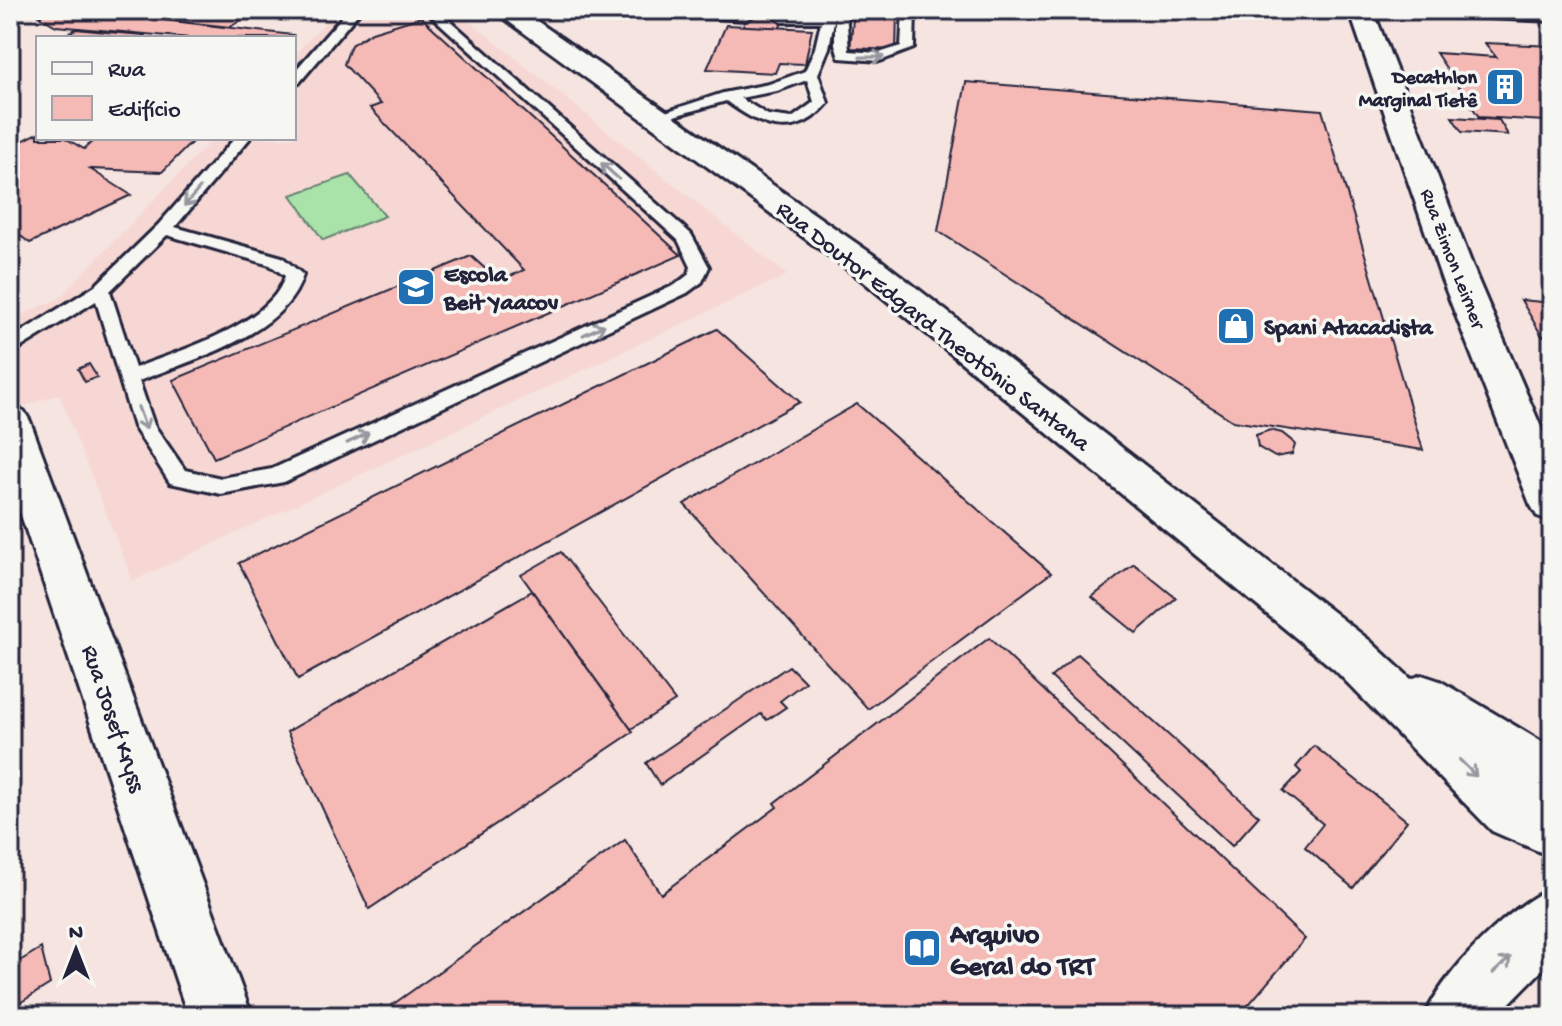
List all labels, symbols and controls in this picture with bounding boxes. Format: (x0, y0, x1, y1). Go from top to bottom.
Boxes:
legend (36, 36, 296, 140)
one-way arrow (858, 49, 885, 64)
text: Rua (108, 57, 146, 86)
building icon: Decathlon Marginal Tietê (1484, 66, 1526, 108)
place label: Decathlon Marginal Tietê (1359, 68, 1478, 114)
text: Edifício (108, 97, 181, 126)
one-way arrow (600, 162, 620, 180)
one-way arrow (183, 186, 201, 206)
street label: Rua Zimon Leirner (1414, 186, 1489, 334)
street label: Rua Doutor Edgard Theotônio Santana (769, 196, 1095, 460)
place label: Escola Beit Yaacov (443, 262, 559, 319)
school or university icon: Escola Beit Yaacov (395, 266, 437, 308)
shop icon: Spani Atacadista (1215, 305, 1257, 347)
place label: Spani Atacadista (1264, 315, 1434, 344)
one-way arrow (581, 321, 606, 336)
one-way arrow (135, 405, 150, 430)
one-way arrow (346, 430, 370, 445)
street label: Rua Josef Kryss (73, 642, 151, 798)
one-way arrow (1458, 758, 1477, 777)
north arrow (36, 910, 116, 990)
place label: Arquivo Geral do TRT (949, 920, 1096, 985)
text: N (69, 921, 83, 947)
library icon: Arquivo Geral do TRT (901, 927, 943, 969)
one-way arrow (1492, 956, 1512, 975)

